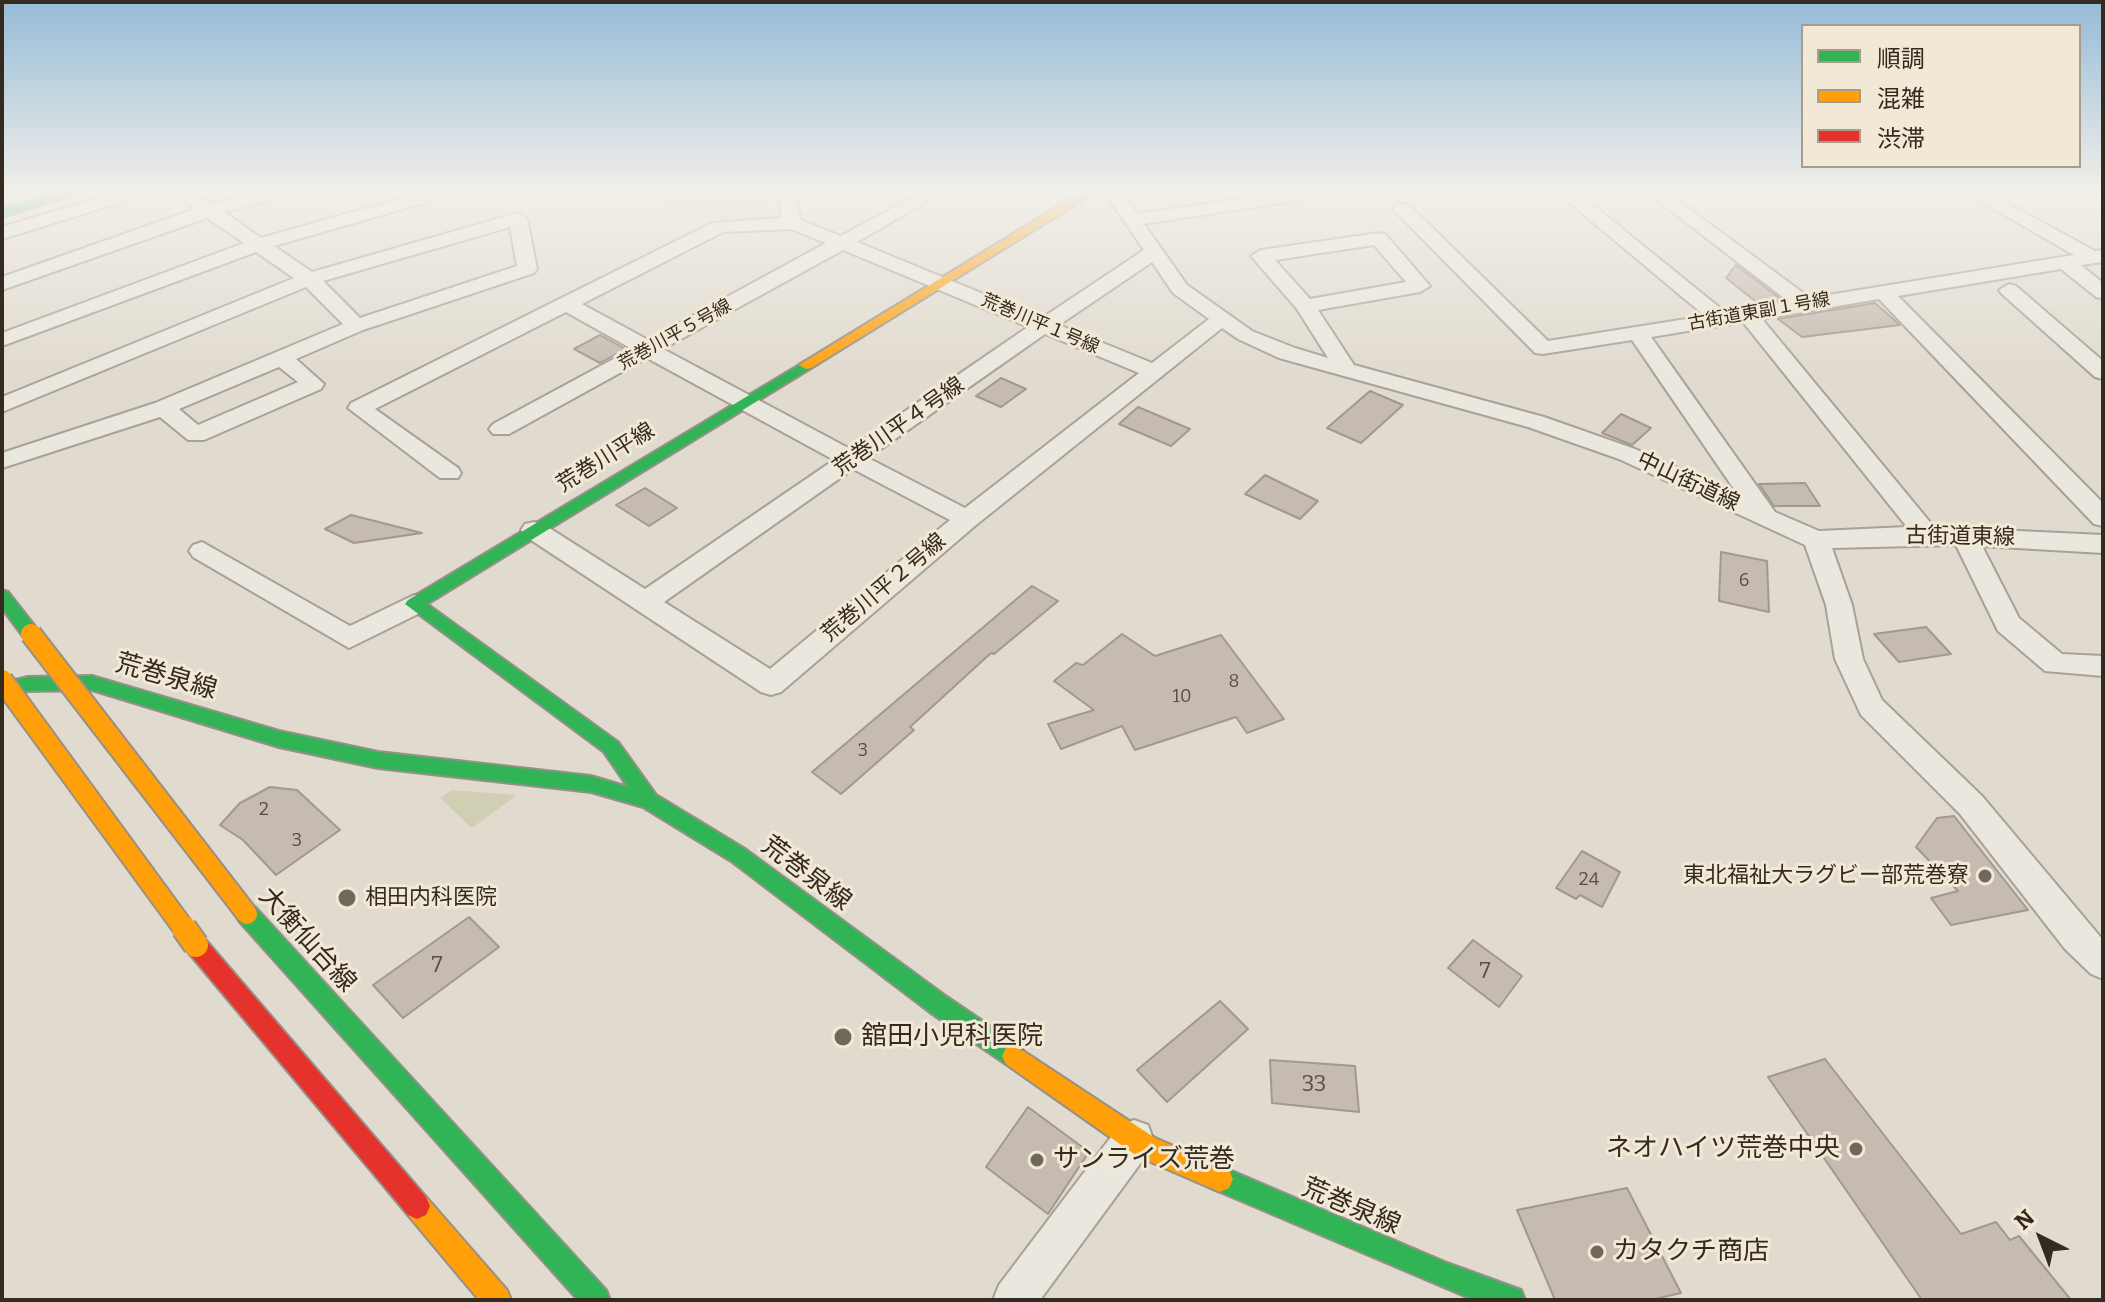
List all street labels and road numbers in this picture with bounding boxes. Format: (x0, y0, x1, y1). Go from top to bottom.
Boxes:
street label: 荒巻川平１号線 (978, 289, 1102, 359)
street label: 古街道東副１号線 (1686, 289, 1832, 335)
street label: 荒巻川平５号線 (615, 295, 735, 375)
street label: 荒巻川平４号線 (828, 372, 970, 482)
street label: 荒巻川平線 (552, 418, 660, 498)
street label: 中山街道線 (1633, 447, 1743, 517)
street label: 古街道東線 (1905, 523, 2015, 551)
street label: 荒巻川平２号線 (817, 528, 951, 648)
street label: 荒巻泉線 (112, 648, 220, 706)
street label: 荒巻泉線 (755, 830, 857, 918)
street label: 大衡仙台線 (252, 881, 362, 999)
street label: 荒巻泉線 (1297, 1172, 1405, 1242)

